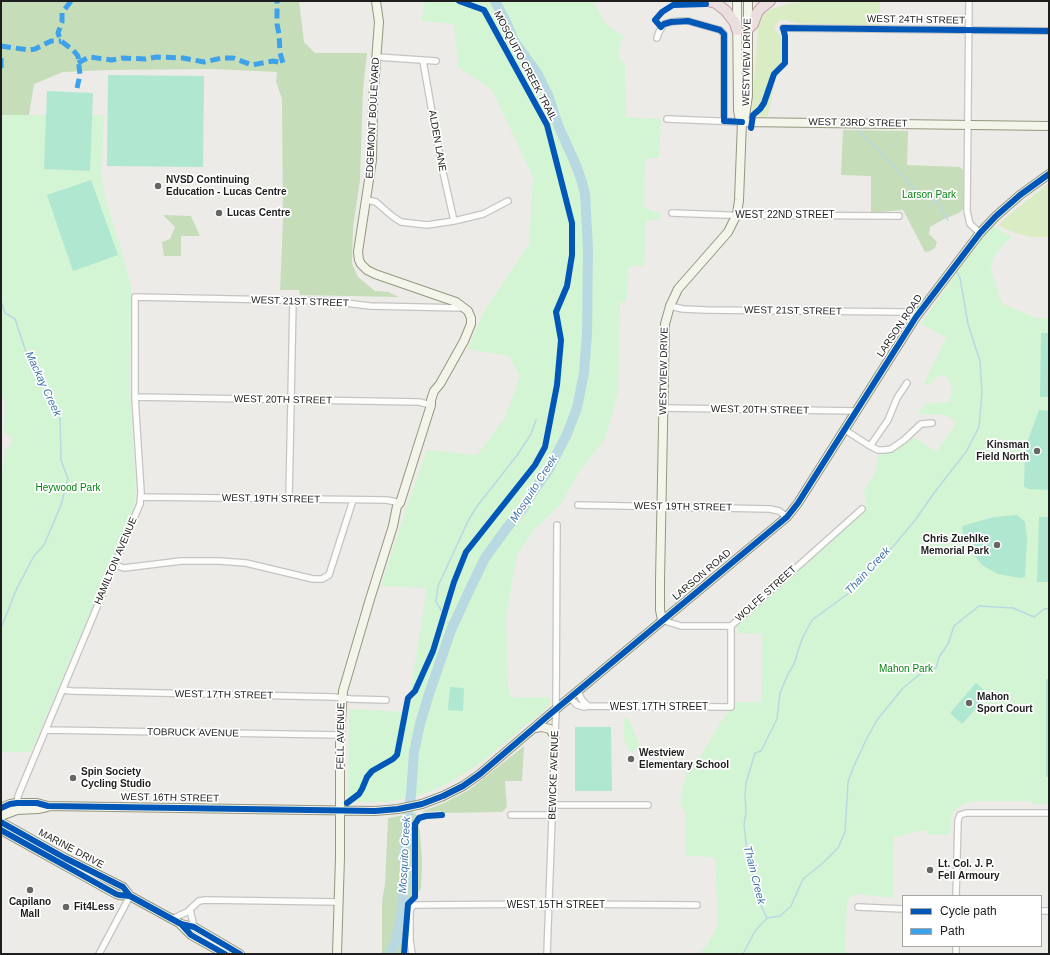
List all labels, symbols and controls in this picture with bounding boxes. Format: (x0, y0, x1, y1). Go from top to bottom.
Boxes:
street label: MOSQUITO CREEK TRAIL (491, 9, 559, 123)
street label: WEST 24TH STREET (867, 13, 965, 27)
street label: WESTVIEW DRIVE (740, 18, 754, 106)
street label: EDGEMONT BOULEVARD (364, 57, 382, 179)
street label: ALDEN LANE (426, 109, 448, 173)
street label: WEST 23RD STREET (808, 116, 908, 130)
place label: NVSD Continuing Education - Lucas Centre (166, 174, 287, 198)
marker: NVSD Continuing Education - Lucas Centre (153, 181, 163, 191)
park label: Larson Park (902, 189, 956, 201)
place label: Lucas Centre (227, 207, 290, 219)
marker: Lucas Centre (214, 208, 224, 218)
street label: WEST 22ND STREET (735, 209, 835, 221)
street label: LARSON ROAD (875, 292, 925, 360)
street label: WEST 21ST STREET (251, 294, 349, 310)
street label: WEST 21ST STREET (744, 304, 842, 318)
street label: WESTVIEW DRIVE (657, 327, 671, 415)
water label: Mackay Creek (22, 349, 64, 419)
street label: WEST 20TH STREET (234, 393, 332, 407)
street label: WEST 20TH STREET (711, 403, 809, 417)
place label: Kinsman Field North (976, 439, 1029, 462)
marker: Kinsman Field North (1032, 446, 1042, 456)
water label: Mosquito Creek (507, 453, 561, 525)
park label: Heywood Park (35, 482, 101, 494)
street label: WEST 19TH STREET (222, 492, 320, 506)
street label: WEST 19TH STREET (634, 500, 732, 514)
street label: HAMILTON AVENUE (92, 515, 140, 607)
place label: Chris Zuehlke Memorial Park (921, 533, 989, 556)
marker: Chris Zuehlke Memorial Park (992, 540, 1002, 550)
water label: Thain Creek (843, 545, 893, 597)
street label: LARSON ROAD (670, 547, 734, 603)
street label: WOLFE STREET (733, 564, 799, 624)
park label: Mahon Park (879, 663, 933, 675)
street label: WEST 17TH STREET (175, 688, 273, 702)
place label: Mahon Sport Court (977, 691, 1033, 714)
marker: Mahon Sport Court (964, 698, 974, 708)
street label: WEST 17TH STREET (610, 701, 708, 713)
street label: FELL AVENUE (334, 702, 348, 770)
street label: TOBRUCK AVENUE (147, 726, 239, 740)
street label: BEWICKE AVENUE (546, 730, 562, 820)
place label: Westview Elementary School (639, 747, 729, 770)
marker: Westview Elementary School (626, 754, 636, 764)
place label: Spin Society Cycling Studio (81, 766, 151, 790)
marker: Spin Society Cycling Studio (68, 773, 78, 783)
street label: WEST 16TH STREET (121, 791, 219, 805)
water label: Mosquito Creek (396, 816, 414, 894)
street label: MARINE DRIVE (36, 827, 106, 871)
water label: Thain Creek (740, 844, 768, 906)
place label: Lt. Col. J. P. Fell Armoury (938, 858, 1000, 882)
marker: Lt. Col. J. P. Fell Armoury (925, 865, 935, 875)
marker: Capilano Mall (25, 885, 35, 895)
legend (902, 895, 1042, 947)
place label: Capilano Mall (9, 896, 51, 920)
street label: WEST 15TH STREET (507, 899, 605, 911)
place label: Fit4Less (74, 901, 115, 913)
marker: Fit4Less (61, 902, 71, 912)
text: Cycle path (940, 904, 997, 918)
text: Path (940, 924, 965, 938)

